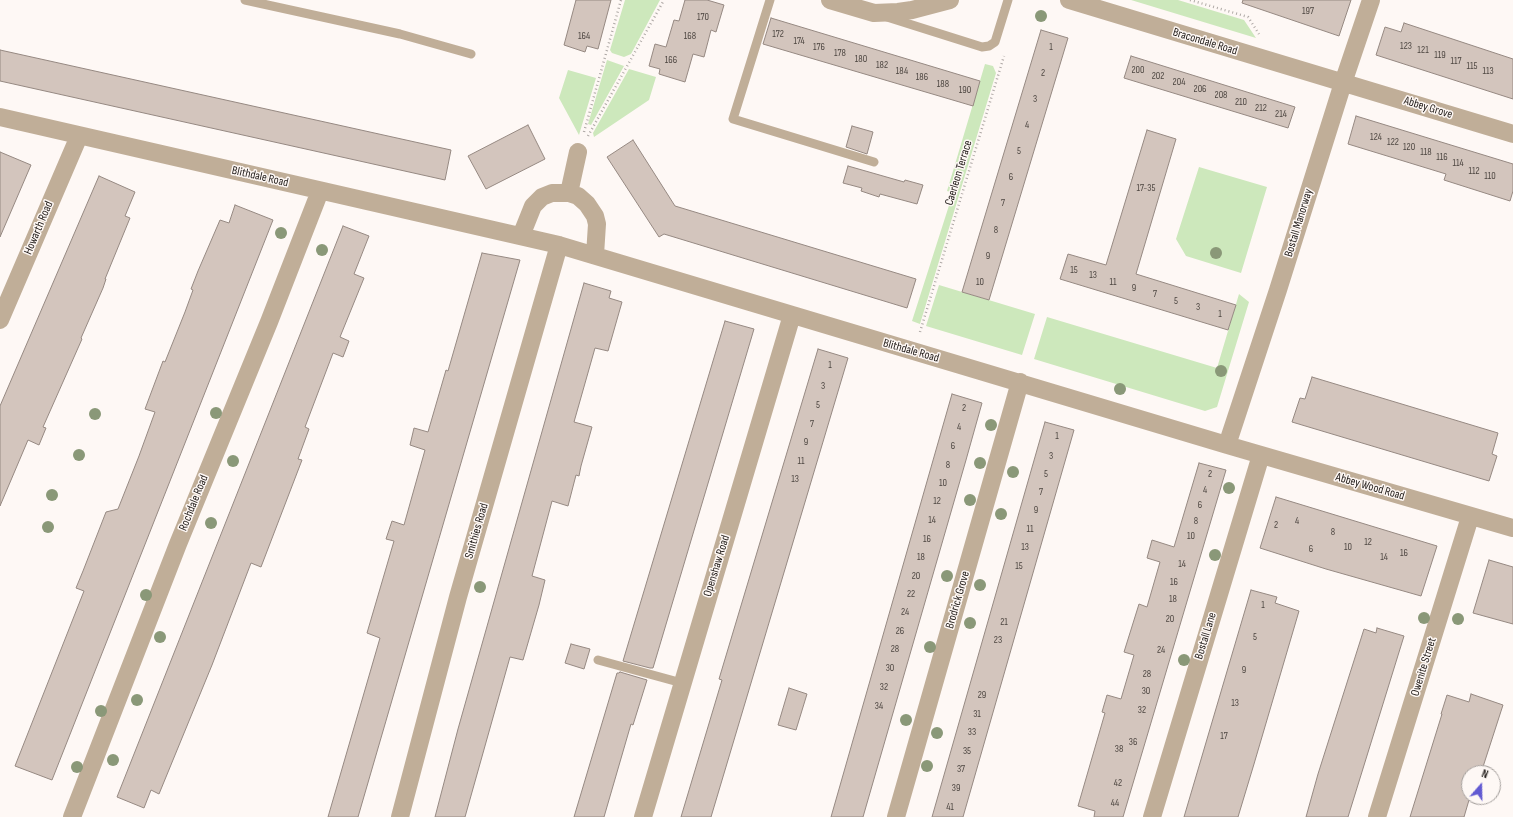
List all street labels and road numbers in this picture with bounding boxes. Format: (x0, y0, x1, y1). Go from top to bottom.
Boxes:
street label: Bracondale Road (1171, 25, 1239, 59)
street label: Abbey Grove (1402, 94, 1454, 122)
street label: Caerleon Terrace (942, 139, 976, 207)
street label: Blithdale Road (230, 164, 290, 190)
street label: Bostall Manorway (1282, 187, 1316, 259)
street label: Howarth Road (21, 199, 57, 257)
street label: Blithdale Road (881, 336, 941, 366)
street label: Abbey Wood Road (1334, 470, 1406, 504)
street label: Rochdale Road (176, 473, 212, 533)
street label: Smithies Road (462, 502, 492, 560)
street label: Openshaw Road (701, 534, 733, 598)
street label: Brodrick Grove (943, 570, 973, 630)
street label: Bostall Lane (1192, 611, 1220, 661)
street label: Owenite Street (1408, 636, 1440, 698)

